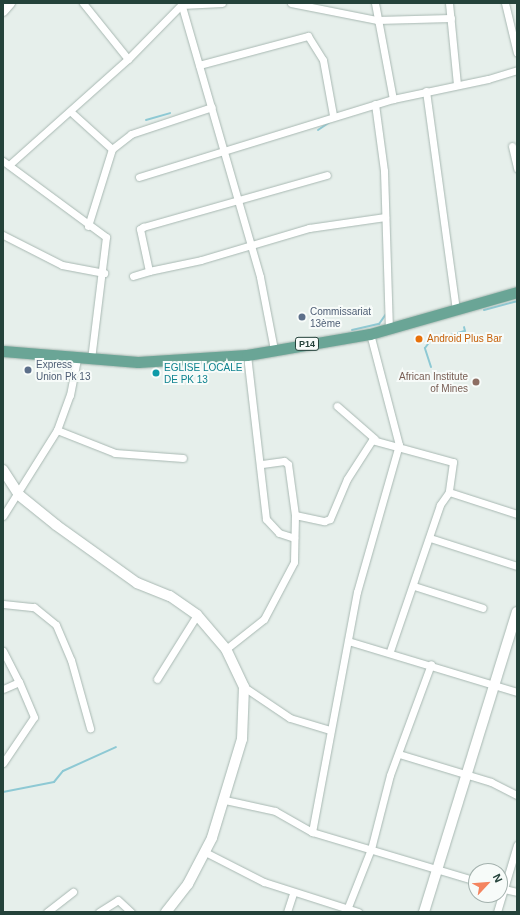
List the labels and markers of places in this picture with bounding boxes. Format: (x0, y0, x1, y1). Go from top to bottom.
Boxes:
place label: Commissariat 13ème (310, 305, 371, 328)
marker: Commissariat 13ème (297, 312, 307, 322)
place label: Android Plus Bar (427, 333, 502, 345)
marker: Android Plus Bar (414, 334, 424, 344)
place label: Express Union Pk 13 (36, 358, 90, 382)
place label: EGLISE LOCALE DE PK 13 (164, 361, 242, 384)
marker: Express Union Pk 13 (23, 365, 33, 375)
marker: EGLISE LOCALE DE PK 13 (151, 368, 161, 378)
place label: African Institute of Mines (399, 370, 468, 394)
marker: African Institute of Mines (471, 377, 481, 387)

